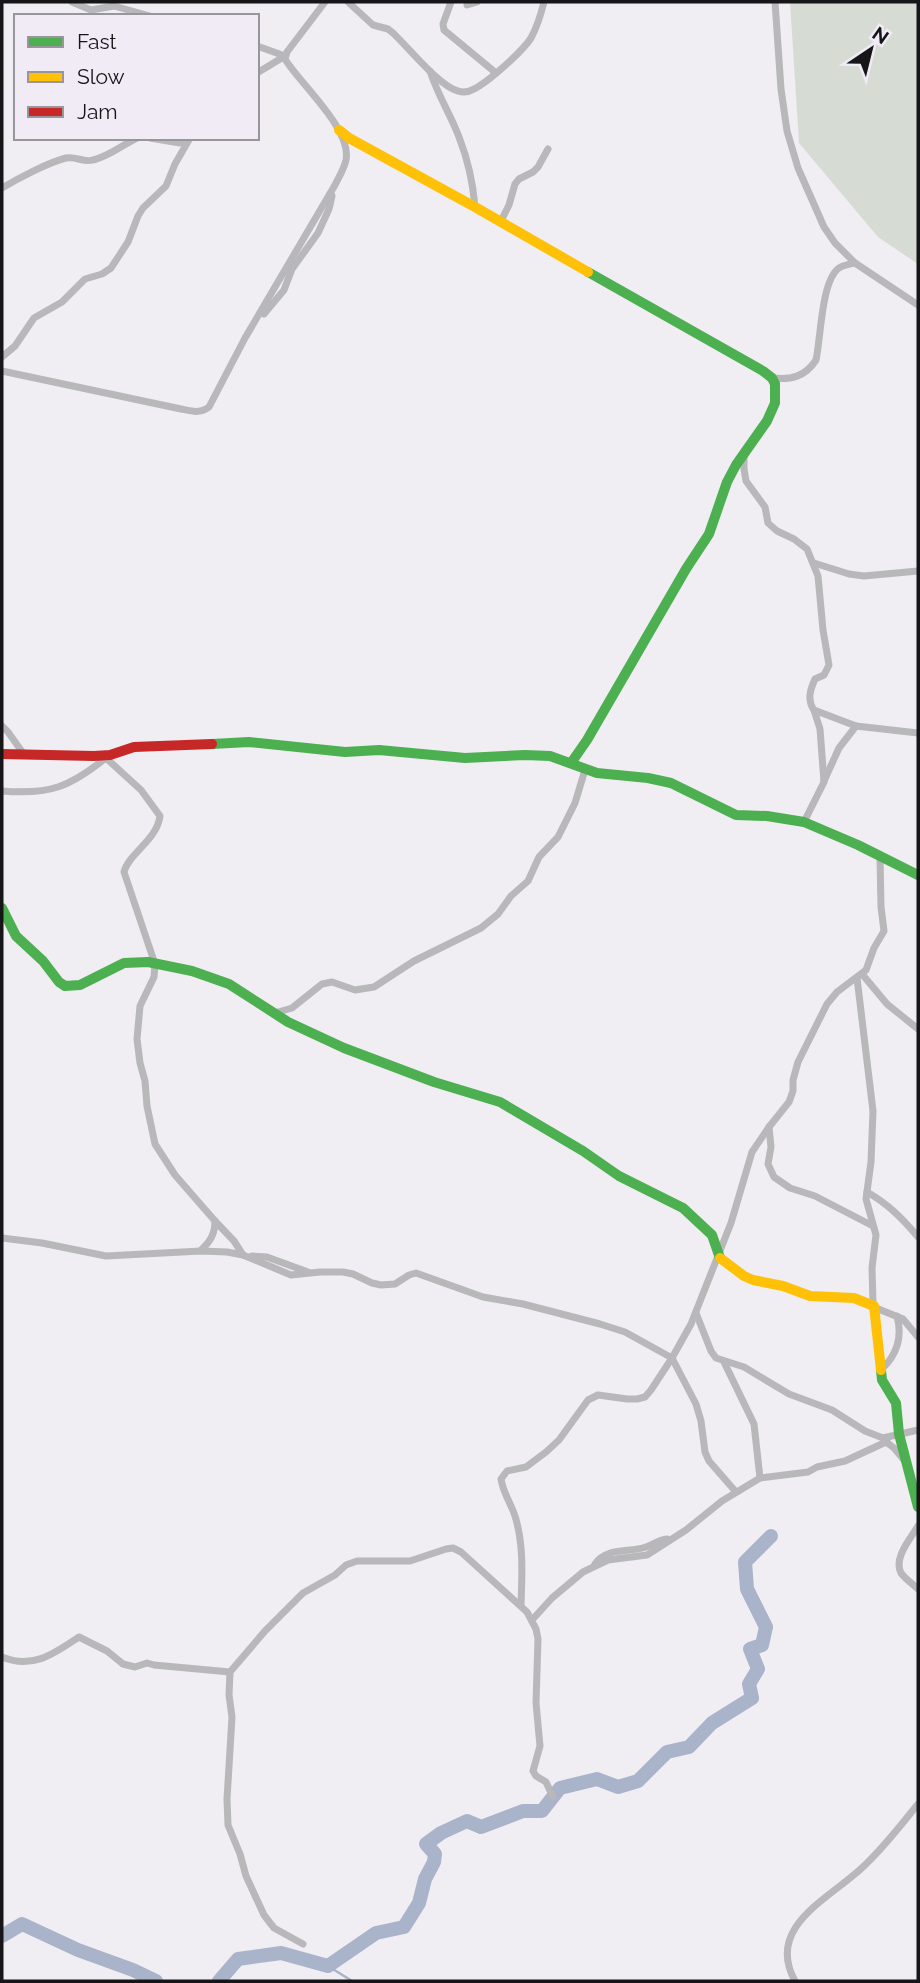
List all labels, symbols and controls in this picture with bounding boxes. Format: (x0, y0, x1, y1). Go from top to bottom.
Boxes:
legend (14, 14, 259, 140)
north arrow (836, 14, 906, 84)
text: N (869, 22, 893, 48)
text: Fast (77, 29, 117, 54)
text: Slow (77, 64, 125, 89)
text: Jam (77, 99, 118, 124)

